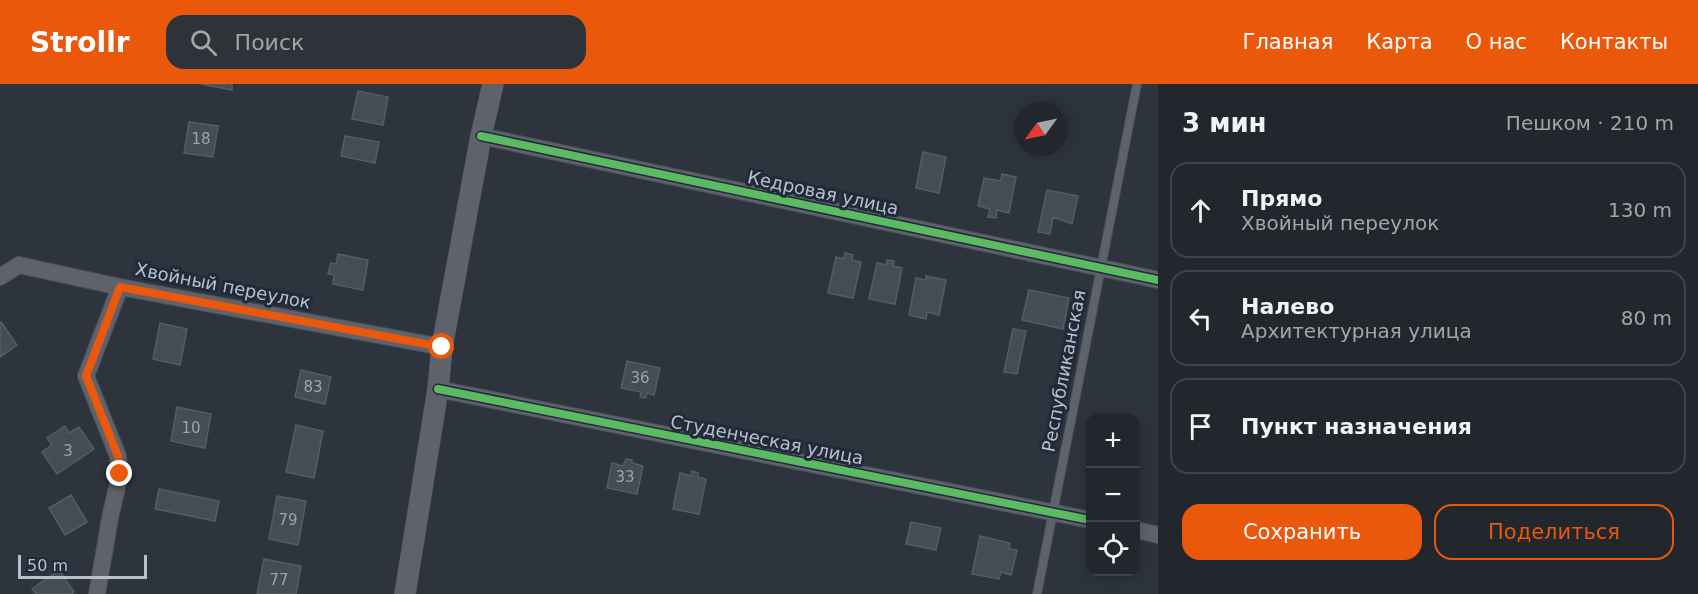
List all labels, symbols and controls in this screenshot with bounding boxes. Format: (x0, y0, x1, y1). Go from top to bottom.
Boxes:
search box (166, 15, 586, 69)
text: Strollr (30, 26, 130, 59)
icon: search (187, 26, 220, 59)
text: Поиск (235, 30, 304, 55)
text: Главная (1243, 30, 1333, 54)
text: Карта (1366, 30, 1433, 54)
text: О нас (1466, 30, 1527, 54)
text: Контакты (1560, 30, 1668, 54)
north arrow (1014, 102, 1068, 156)
text: 3 мин (1182, 108, 1267, 138)
text: Пешком · 210 m (1506, 111, 1674, 135)
house number: 18 (191, 130, 211, 148)
street label: Кедровая улица (746, 166, 901, 219)
text: Прямо (1241, 186, 1322, 211)
icon: ahead (1184, 194, 1217, 227)
text: 130 m (1608, 198, 1672, 222)
text: Хвойный переулок (1241, 211, 1439, 235)
street label: Хвойный переулок (134, 258, 313, 313)
street label: Республиканская (1037, 288, 1090, 454)
text: Налево (1241, 294, 1334, 319)
icon: left (1184, 302, 1217, 335)
text: 80 m (1621, 306, 1672, 330)
text: Архитектурная улица (1241, 319, 1472, 343)
route start (428, 333, 454, 359)
house number: 36 (630, 369, 650, 387)
house number: 83 (303, 378, 323, 396)
street label: Студенческая улица (669, 410, 865, 469)
icon: arrive (1184, 410, 1217, 443)
map controls (1086, 414, 1140, 576)
button: + (1086, 414, 1140, 468)
text: Пункт назначения (1241, 414, 1472, 439)
house number: 10 (181, 419, 201, 437)
house number: 3 (63, 442, 73, 460)
route end (106, 460, 132, 486)
house number: 33 (615, 468, 635, 486)
button: − (1086, 468, 1140, 522)
button: Сохранить (1182, 504, 1422, 560)
button: Поделиться (1434, 504, 1674, 560)
house number: 79 (278, 511, 298, 529)
button: locate (1086, 522, 1140, 576)
scale bar (18, 552, 147, 580)
text: 50 m (27, 556, 68, 575)
house number: 77 (269, 571, 289, 589)

